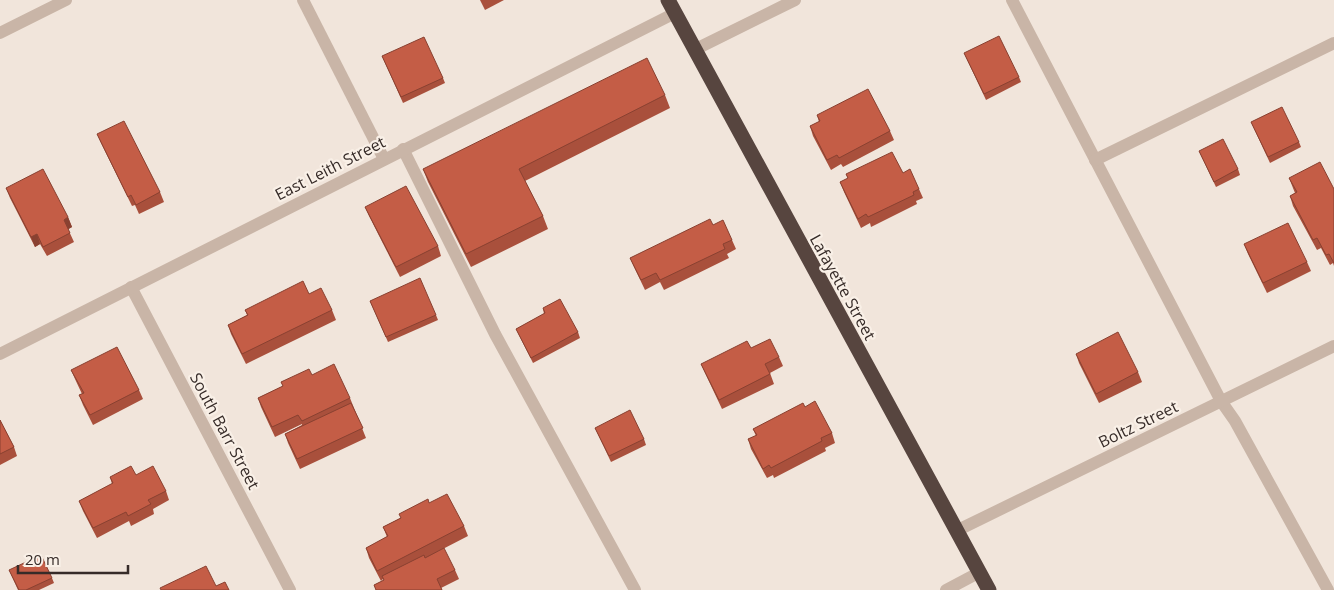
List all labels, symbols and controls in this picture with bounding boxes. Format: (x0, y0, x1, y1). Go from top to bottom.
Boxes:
street label: East Leith Street (271, 131, 389, 205)
street label: Lafayette Street (805, 230, 881, 344)
street label: South Barr Street (185, 369, 265, 493)
street label: Boltz Street (1095, 395, 1182, 453)
scale bar (18, 542, 128, 574)
text: 20 m (25, 549, 60, 569)

